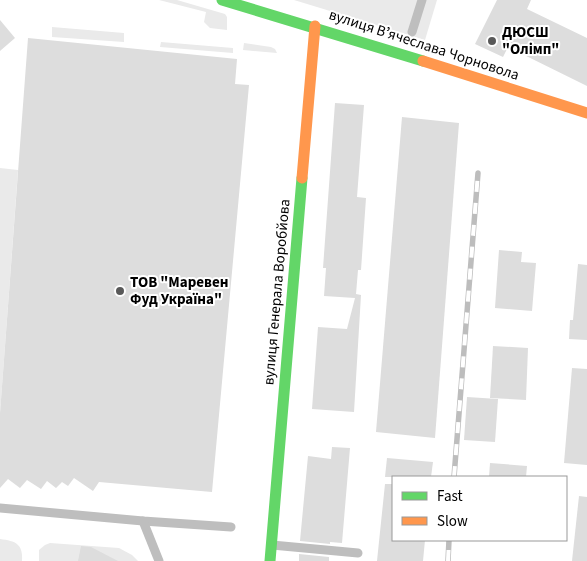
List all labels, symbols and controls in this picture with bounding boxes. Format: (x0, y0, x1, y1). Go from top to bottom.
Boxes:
street label: вулиця Вʼячеслава Чорновола (326, 4, 522, 86)
place label: ДЮСШ "Олімп" (502, 22, 559, 60)
marker: ДЮСШ "Олімп" (486, 35, 498, 47)
street label: вулиця Генерала Воробйова (258, 198, 296, 386)
place label: ТОВ "Маревен Фуд Україна" (130, 272, 228, 310)
marker: ТОВ "Маревен Фуд Україна" (114, 285, 126, 297)
legend (392, 476, 567, 541)
text: Fast (437, 486, 463, 507)
text: Slow (437, 511, 468, 532)

